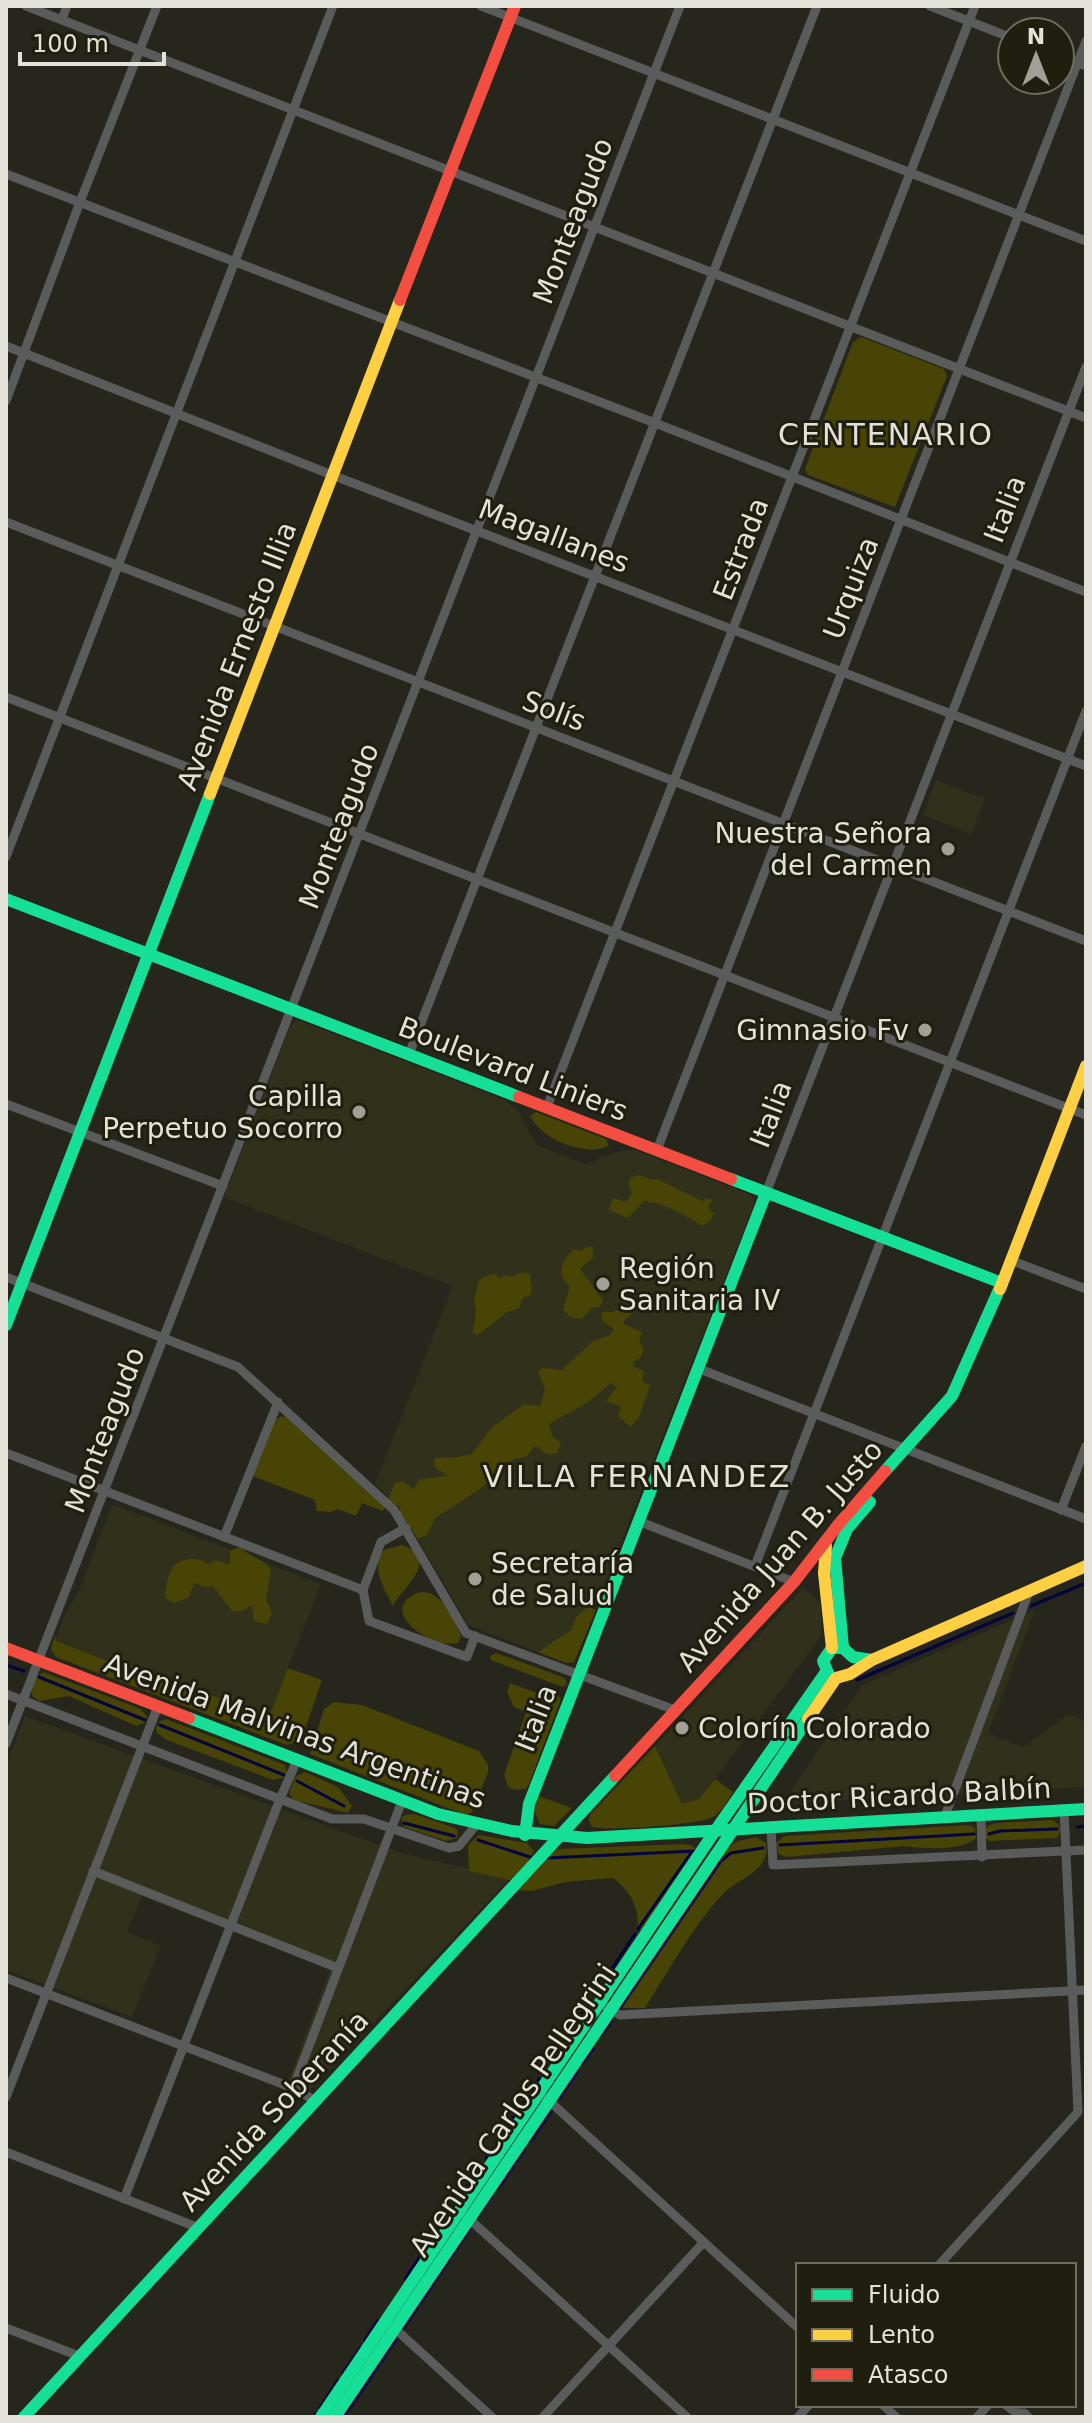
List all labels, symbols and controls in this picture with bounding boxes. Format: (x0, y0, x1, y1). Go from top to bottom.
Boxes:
scale bar (20, 16, 164, 66)
north arrow (996, 16, 1076, 96)
text: N (1027, 24, 1045, 49)
text: 100 m (32, 30, 109, 58)
street label: Monteagudo (526, 133, 620, 309)
district label: CENTENARIO (778, 417, 994, 452)
street label: Italia (977, 471, 1033, 547)
street label: Magallanes (474, 492, 634, 580)
street label: Estrada (706, 493, 776, 605)
street label: Avenida Ernesto Illia (171, 517, 303, 795)
street label: Urquiza (816, 532, 886, 644)
street label: Solís (518, 684, 590, 738)
street label: Monteagudo (292, 738, 386, 914)
place label: Nuestra Señora del Carmen (714, 817, 932, 882)
marker: Nuestra Señora del Carmen (939, 840, 957, 858)
street label: Boulevard Liniers (394, 1010, 632, 1128)
place label: Gimnasio Fv (736, 1014, 909, 1047)
marker: Gimnasio Fv (916, 1021, 934, 1039)
street label: Italia (743, 1076, 799, 1152)
place label: Capilla Perpetuo Socorro (102, 1080, 343, 1145)
marker: Capilla Perpetuo Socorro (350, 1103, 368, 1121)
place label: Región Sanitaria IV (619, 1252, 780, 1317)
marker: Región Sanitaria IV (594, 1275, 612, 1293)
street label: Monteagudo (58, 1342, 152, 1518)
street label: Avenida Juan B. Justo (670, 1433, 890, 1679)
district label: VILLA FERNANDEZ (483, 1459, 791, 1494)
place label: Secretaría de Salud (491, 1547, 634, 1612)
marker: Secretaría de Salud (466, 1570, 484, 1588)
street label: Avenida Malvinas Argentinas (100, 1646, 490, 1816)
street label: Italia (508, 1680, 564, 1756)
place label: Colorín Colorado (698, 1712, 931, 1745)
marker: Colorín Colorado (673, 1719, 691, 1737)
street label: Doctor Ricardo Balbín (746, 1772, 1052, 1820)
street label: Avenida Carlos Pellegrini (403, 1957, 623, 2263)
street label: Avenida Soberanía (173, 2004, 375, 2218)
legend (796, 2263, 1076, 2407)
text: Fluido (868, 2281, 940, 2309)
text: Lento (868, 2321, 935, 2349)
text: Atasco (868, 2361, 949, 2389)

